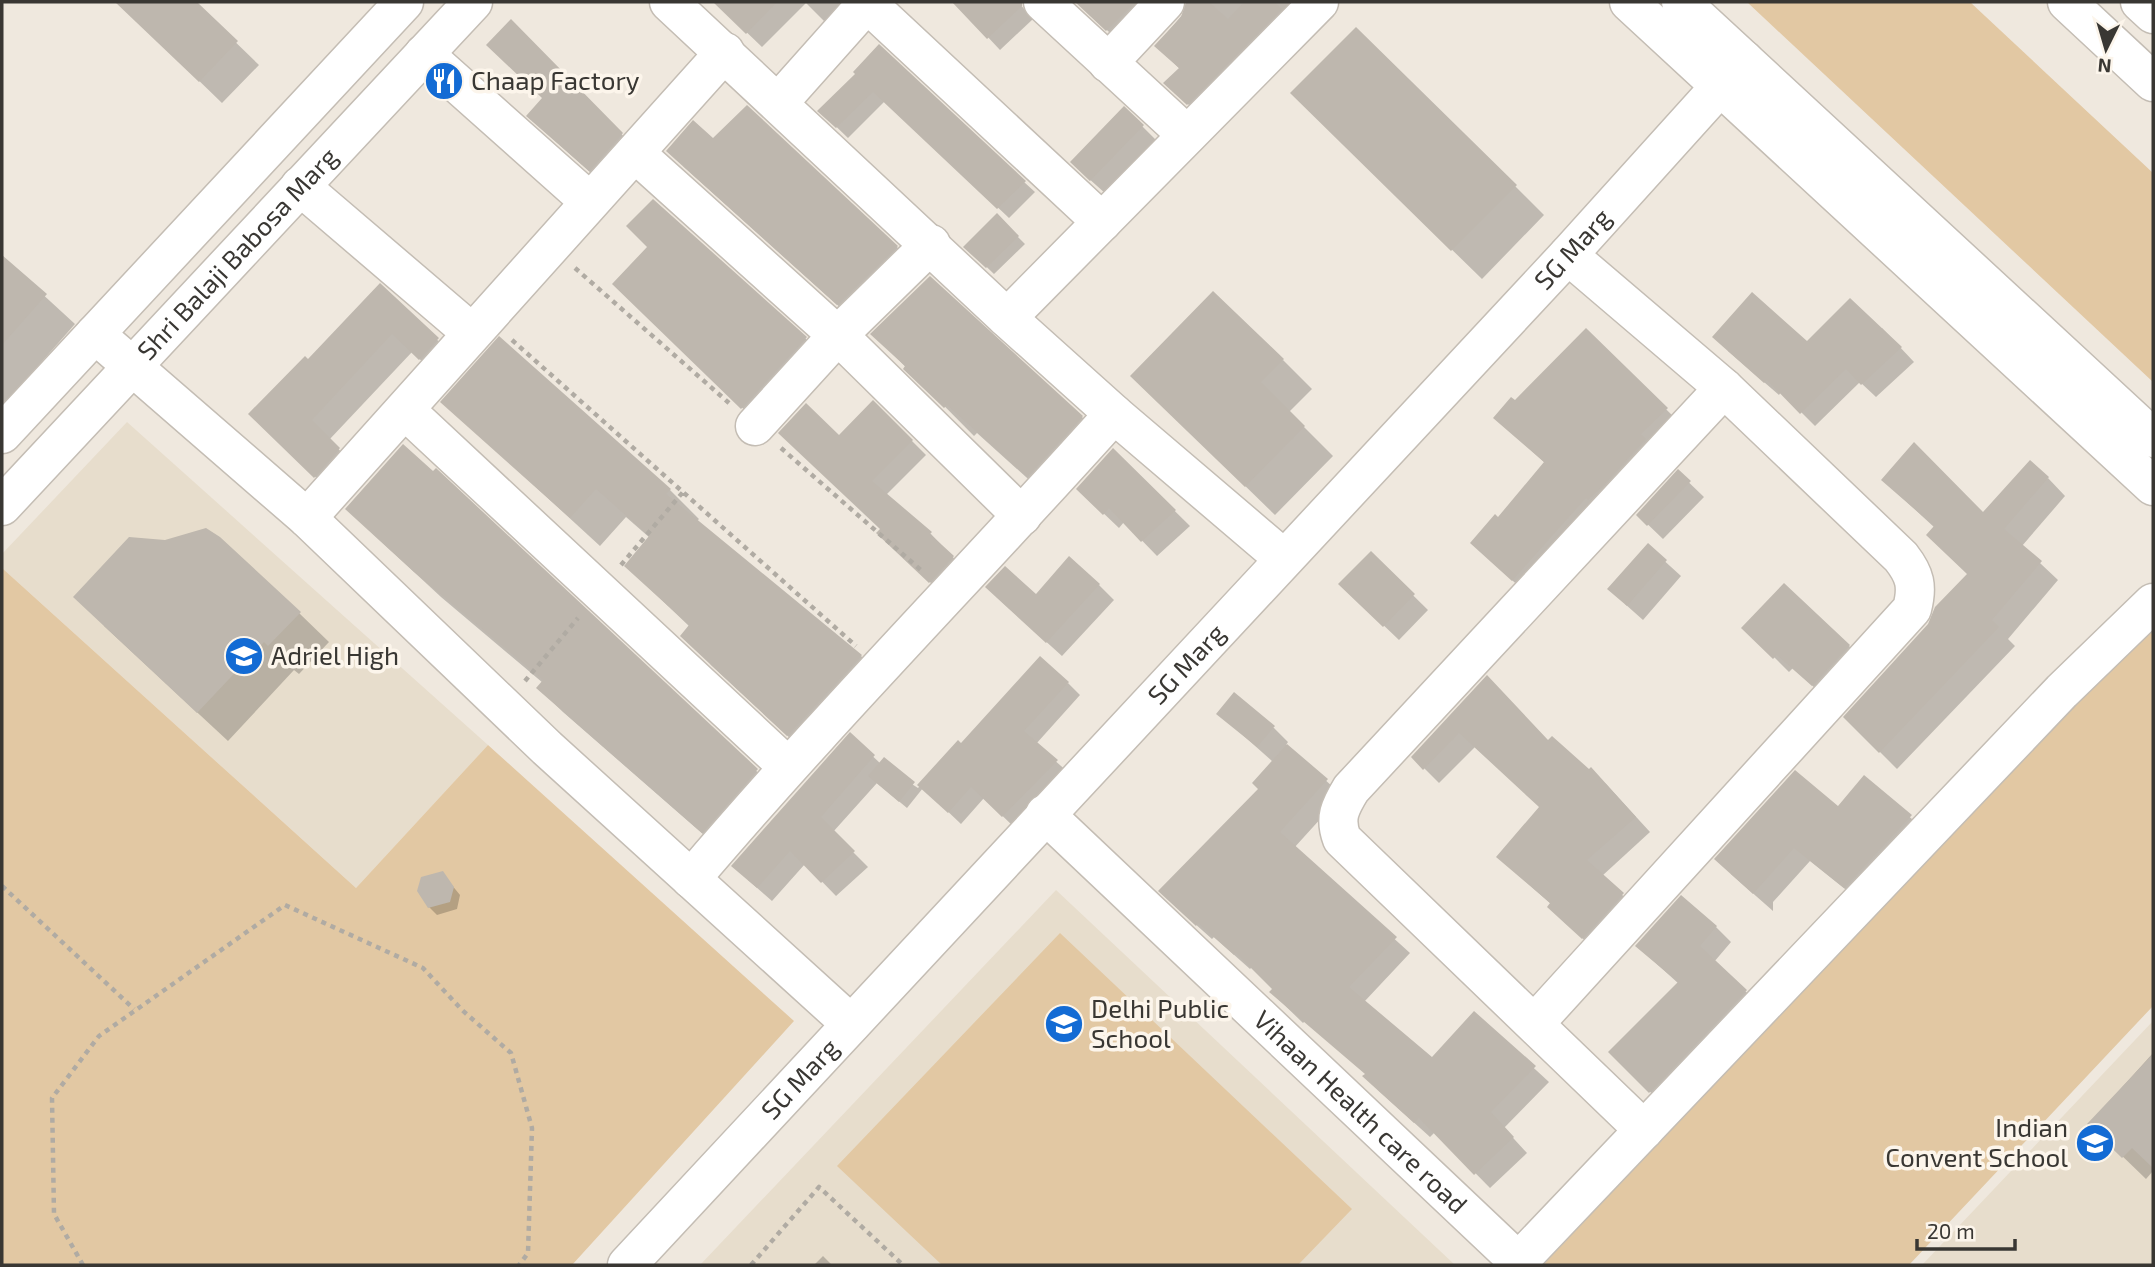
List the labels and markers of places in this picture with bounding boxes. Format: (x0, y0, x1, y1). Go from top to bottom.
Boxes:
restaurant icon: Chaap Factory (423, 60, 465, 102)
place label: Chaap Factory (471, 64, 640, 95)
school or university icon: Adriel High (223, 635, 265, 677)
place label: Adriel High (271, 639, 399, 670)
place label: Delhi Public School (1091, 992, 1229, 1053)
school or university icon: Delhi Public School (1043, 1003, 1085, 1045)
place label: Indian Convent School (1885, 1111, 2068, 1172)
school or university icon: Indian Convent School (2074, 1122, 2116, 1164)

